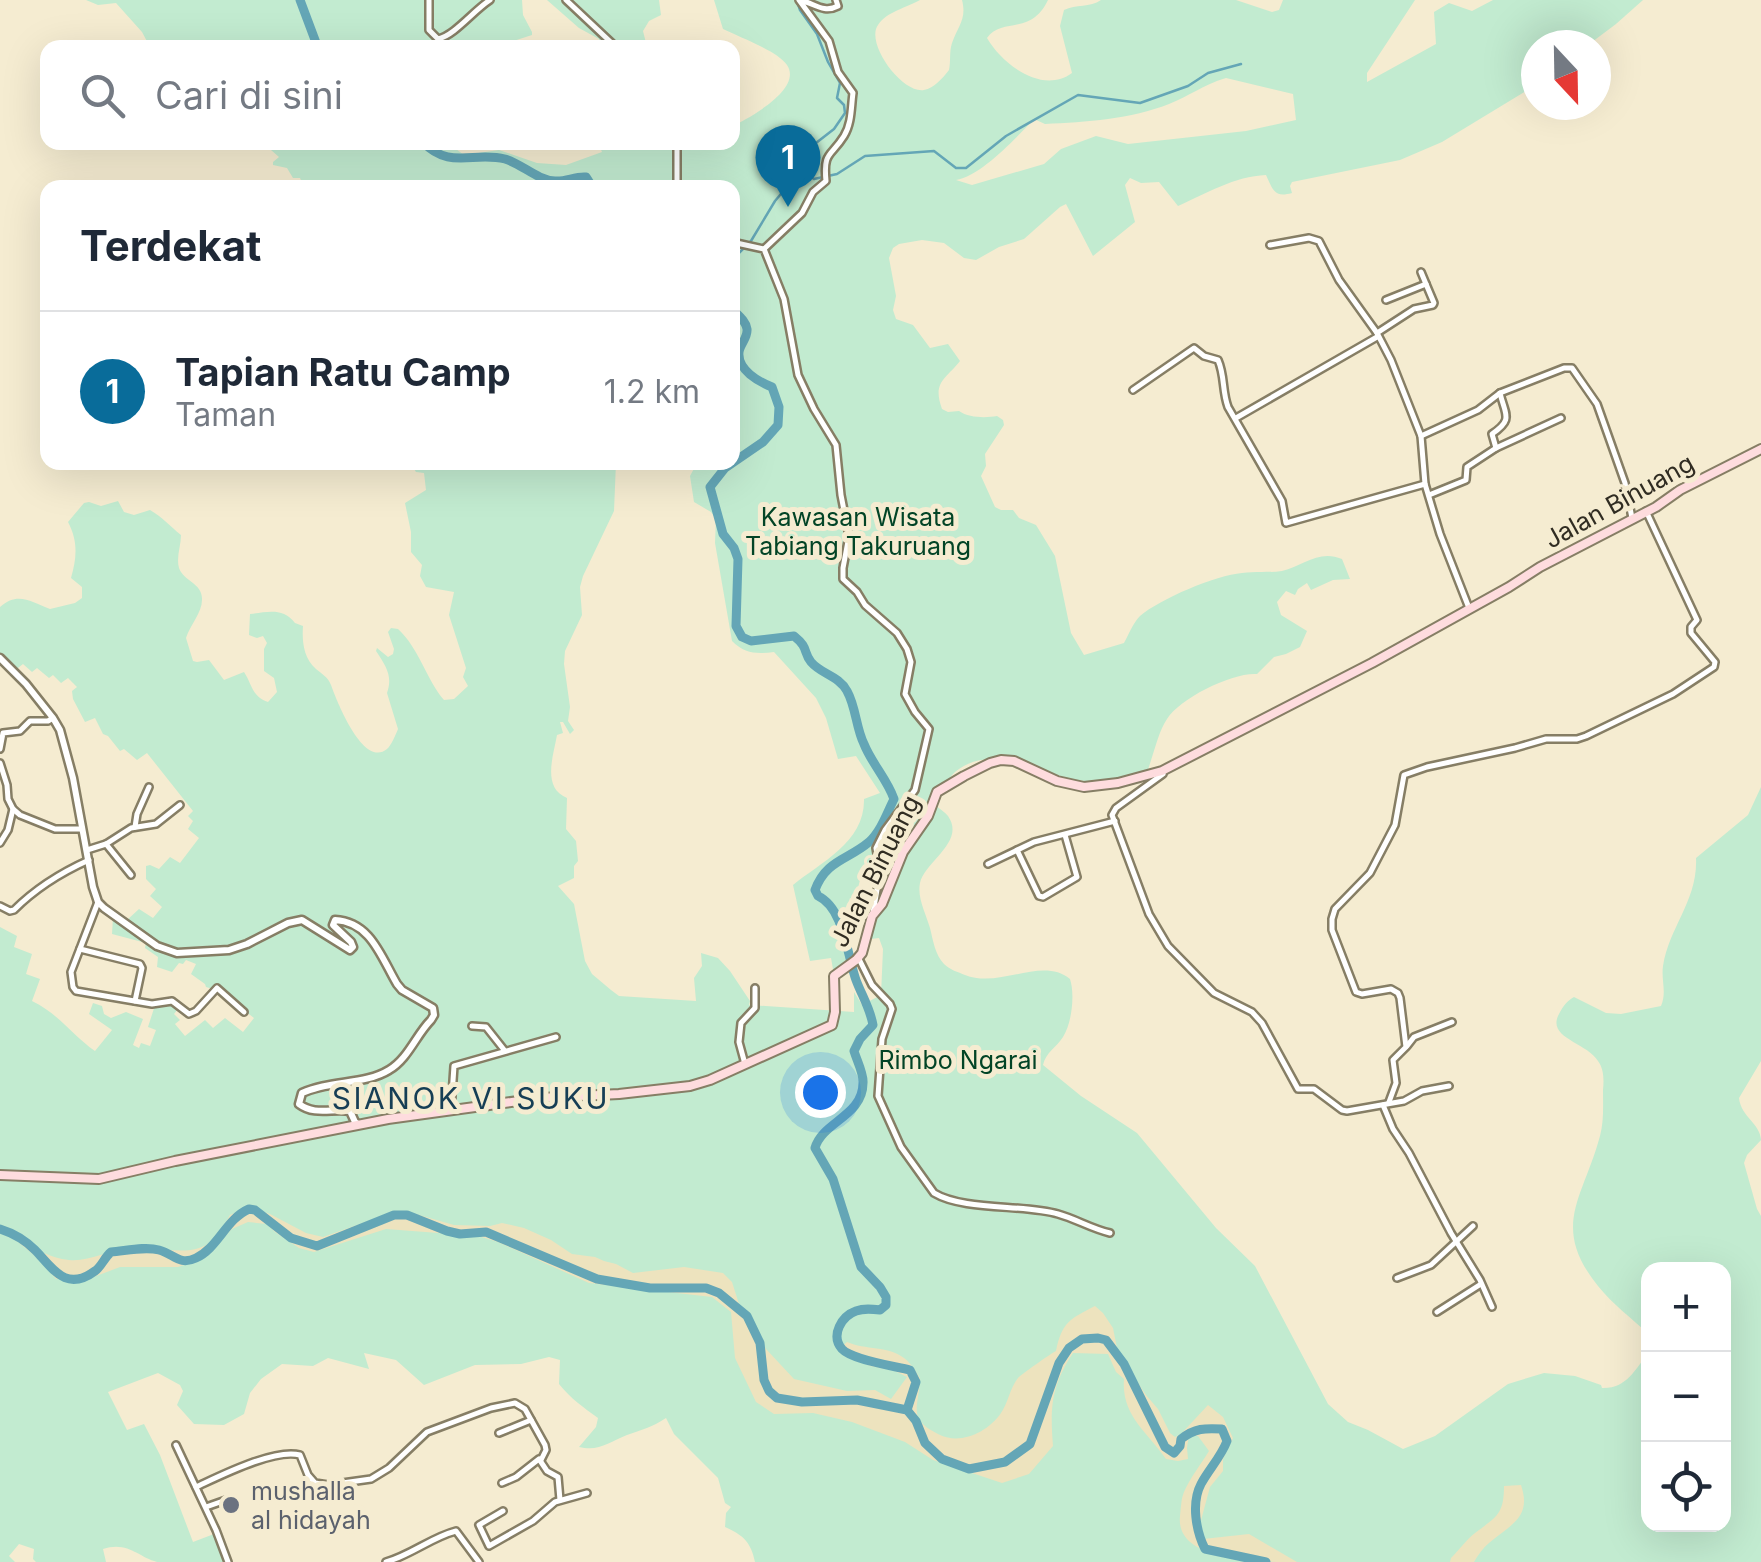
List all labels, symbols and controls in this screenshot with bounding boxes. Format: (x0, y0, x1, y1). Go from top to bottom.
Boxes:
north arrow (1521, 30, 1611, 120)
search box (40, 40, 740, 150)
icon: search (75, 68, 130, 123)
text: Cari di sini (155, 72, 343, 118)
pin: 1 (756, 124, 820, 207)
text: Terdekat (80, 220, 261, 271)
text: Tapian Ratu Camp (175, 349, 511, 395)
text: 1 (106, 372, 119, 411)
text: 1.2 km (604, 372, 700, 411)
text: Taman (175, 395, 276, 434)
street label: Jalan Binuang (1539, 448, 1699, 554)
park label: Kawasan Wisata Tabiang Takuruang (745, 502, 971, 561)
street label: Jalan Binuang (824, 790, 926, 952)
park label: Rimbo Ngarai (878, 1045, 1038, 1075)
your location (795, 1067, 846, 1118)
district label: SIANOK VI SUKU (332, 1080, 610, 1116)
map controls (1641, 1262, 1731, 1532)
button: + (1641, 1262, 1731, 1352)
button: − (1641, 1352, 1731, 1442)
button: locate (1641, 1442, 1731, 1532)
place label: mushalla al hidayah (251, 1476, 371, 1535)
marker: mushalla al hidayah (220, 1494, 242, 1516)

